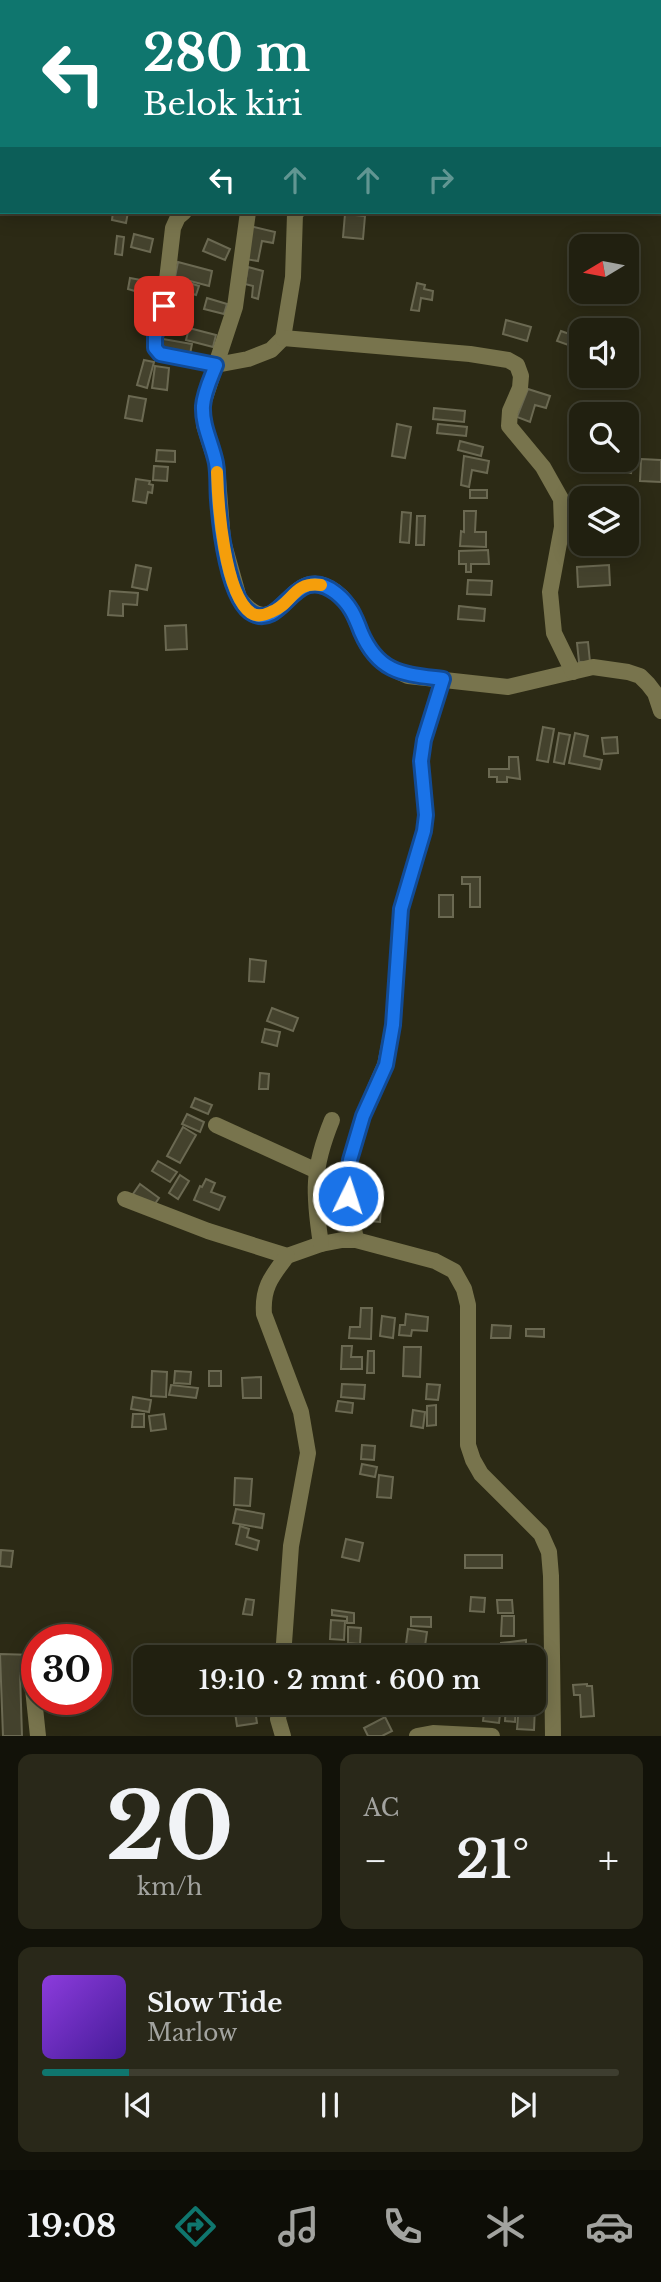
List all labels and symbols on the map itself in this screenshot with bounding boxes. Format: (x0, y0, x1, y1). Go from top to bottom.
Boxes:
north arrow (569, 234, 639, 304)
pin (134, 276, 194, 336)
position arrow (311, 1159, 385, 1233)
speed limit sign: 30 (21, 1624, 112, 1715)

